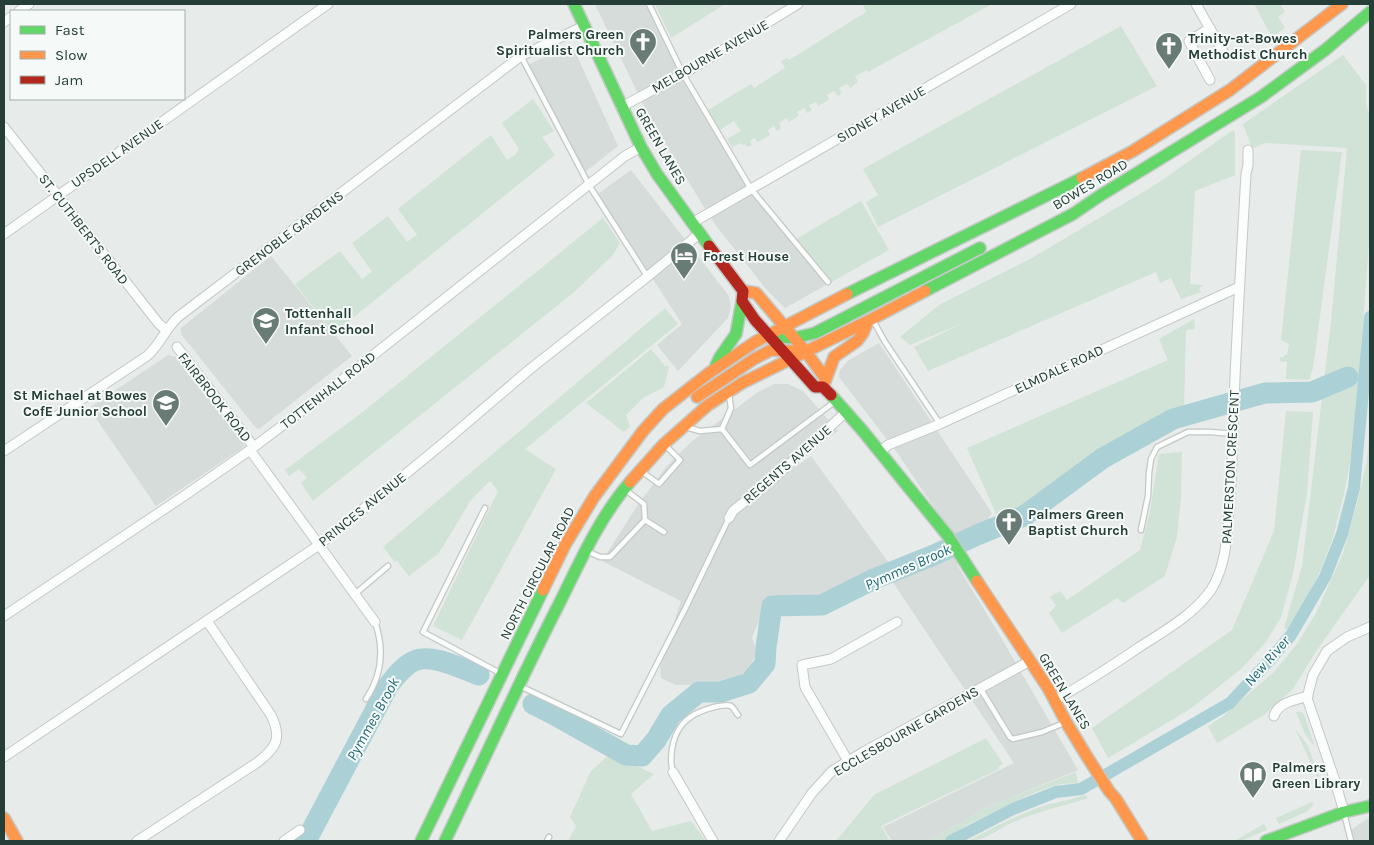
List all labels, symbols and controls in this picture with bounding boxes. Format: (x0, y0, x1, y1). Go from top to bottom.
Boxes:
legend (10, 10, 185, 100)
street label: MELBOURNE AVENUE (649, 16, 772, 97)
text: Fast (55, 21, 85, 39)
place label: Palmers Green Spiritualist Church (496, 26, 624, 59)
church icon: Palmers Green Spiritualist Church (628, 27, 658, 66)
place label: Trinity-at-Bowes Methodist Church (1188, 30, 1307, 63)
church icon: Trinity-at-Bowes Methodist Church (1154, 31, 1184, 70)
text: Slow (55, 46, 87, 64)
text: Jam (55, 71, 83, 89)
street label: SIDNEY AVENUE (834, 82, 929, 147)
street label: GREEN LANES (632, 104, 690, 188)
street label: UPSDELL AVENUE (68, 115, 167, 192)
street label: BOWES ROAD (1050, 155, 1131, 214)
street label: ST. CUTHBERT'S ROAD (35, 170, 132, 288)
street label: GRENOBLE GARDENS (232, 187, 347, 280)
hotel icon: Forest House (669, 241, 699, 280)
place label: Forest House (703, 248, 789, 265)
place label: Tottenhall Infant School (285, 305, 374, 338)
school or university icon: Tottenhall Infant School (251, 306, 281, 345)
street label: ELMDALE ROAD (1012, 341, 1106, 397)
street label: TOTTENHALL ROAD (277, 348, 379, 433)
street label: FAIRBROOK ROAD (174, 349, 255, 446)
place label: St Michael at Bowes CofE Junior School (13, 387, 147, 420)
school or university icon: St Michael at Bowes CofE Junior School (151, 388, 181, 427)
street label: PALMERSTON CRESCENT (1218, 390, 1243, 544)
street label: REGENTS AVENUE (740, 421, 835, 507)
street label: PRINCES AVENUE (315, 469, 410, 550)
street label: NORTH CIRCULAR ROAD (496, 504, 578, 643)
place label: Palmers Green Baptist Church (1028, 506, 1128, 539)
church icon: Palmers Green Baptist Church (994, 507, 1024, 546)
water label: Pymmes Brook (862, 540, 954, 594)
water label: New River (1240, 632, 1294, 690)
street label: GREEN LANES (1035, 650, 1094, 733)
water label: Pymmes Brook (343, 674, 403, 764)
street label: ECCLESBOURNE GARDENS (831, 683, 982, 780)
place label: Palmers Green Library (1272, 759, 1360, 792)
library icon: Palmers Green Library (1238, 760, 1268, 799)

